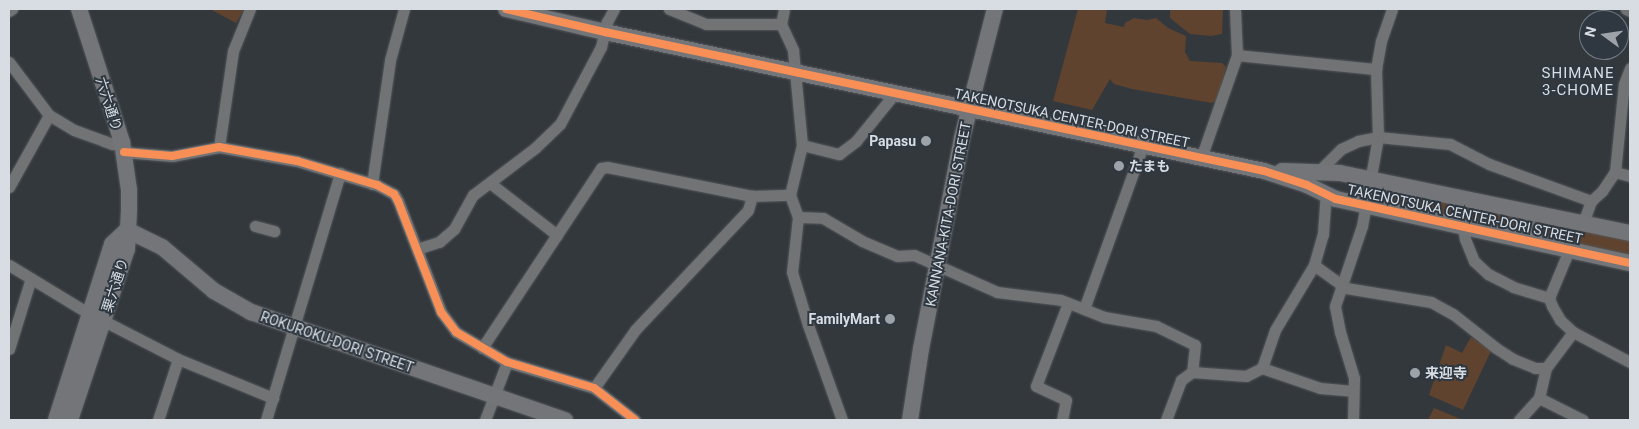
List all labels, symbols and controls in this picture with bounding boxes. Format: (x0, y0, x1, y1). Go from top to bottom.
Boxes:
north arrow (1579, 10, 1629, 60)
text: N (1581, 25, 1599, 38)
district label: SHIMANE 3-CHOME (1541, 64, 1615, 99)
street label: 六六通り (92, 75, 126, 133)
street label: TAKENOTSUKA CENTER-DORI STREET (953, 85, 1191, 151)
street label: KANNANA-KITA-DORI STREET (922, 120, 974, 308)
place label: Papasu (869, 133, 916, 149)
marker: Papasu (920, 135, 932, 147)
place label: たまも (1129, 158, 1171, 174)
marker: たまも (1113, 160, 1125, 172)
street label: TAKENOTSUKA CENTER-DORI STREET (1346, 181, 1584, 247)
street label: 栗六通り (98, 256, 132, 314)
street label: ROKUROKU-DORI STREET (258, 308, 416, 376)
place label: FamilyMart (809, 311, 880, 327)
marker: FamilyMart (884, 313, 896, 325)
place label: 来迎寺 (1425, 365, 1467, 381)
marker: 来迎寺 (1409, 367, 1421, 379)

